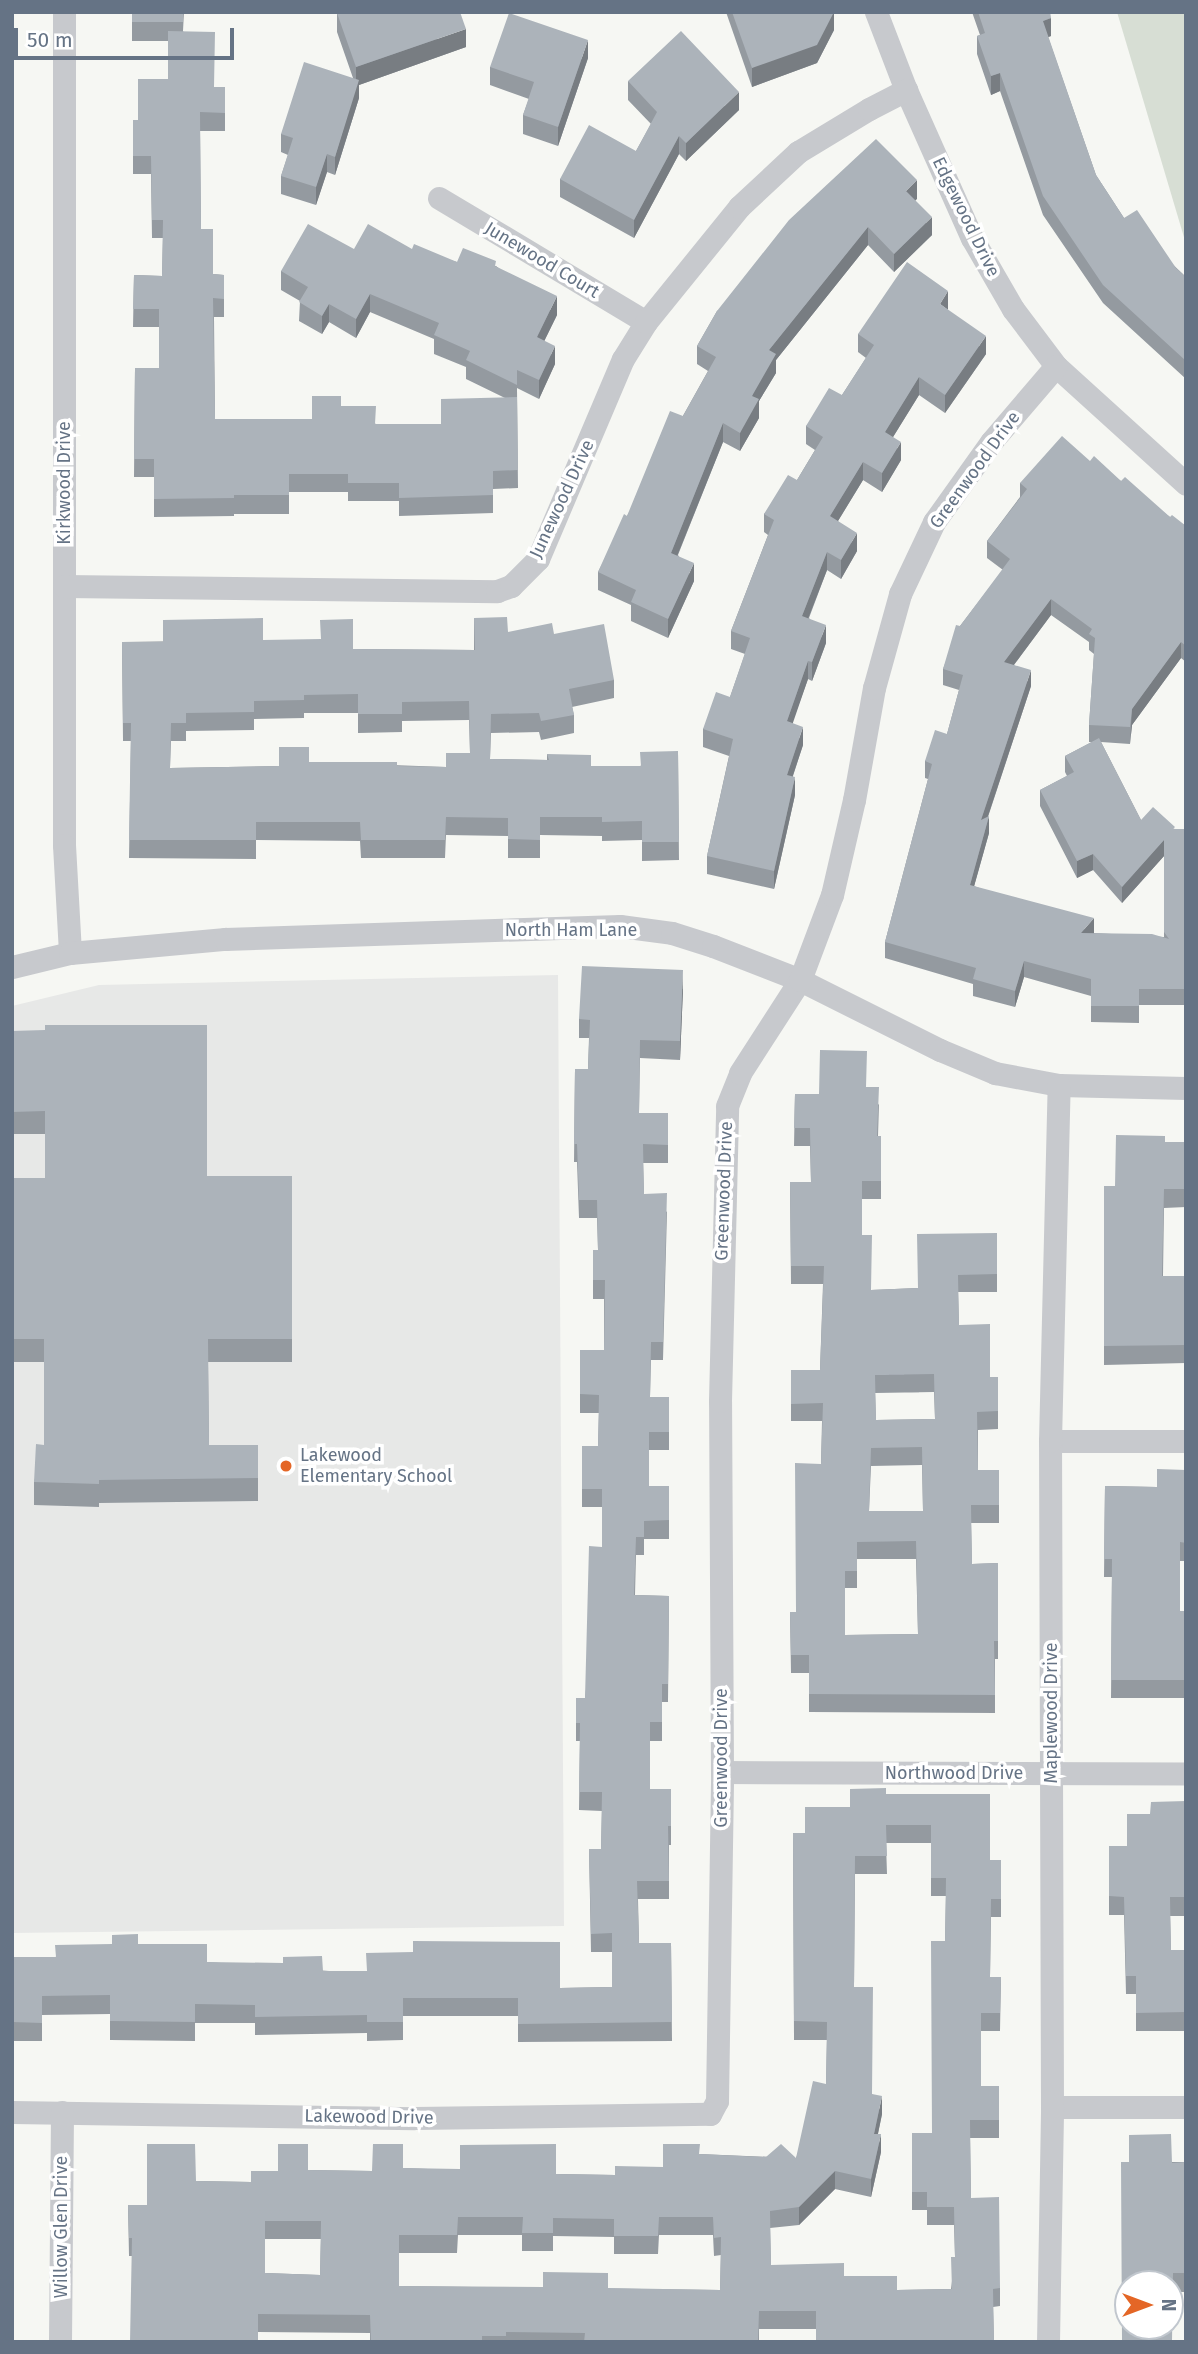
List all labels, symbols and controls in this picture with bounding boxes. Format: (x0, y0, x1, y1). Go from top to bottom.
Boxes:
scale bar (18, 14, 238, 58)
text: 50 m (27, 27, 73, 53)
street label: Edgewood Drive (928, 154, 1004, 280)
street label: Junewood Court (481, 217, 603, 303)
street label: Greenwood Drive (925, 407, 1025, 533)
street label: Kirkwood Drive (53, 421, 75, 545)
street label: Junewood Drive (525, 436, 599, 562)
street label: North Ham Lane (505, 919, 637, 941)
street label: Greenwood Drive (711, 1121, 737, 1261)
place label: Lakewood Elementary School (300, 1445, 452, 1488)
marker: Lakewood Elementary School (278, 1458, 294, 1474)
street label: Maplewood Drive (1040, 1642, 1062, 1784)
street label: Greenwood Drive (710, 1688, 732, 1828)
street label: Northwood Drive (885, 1762, 1023, 1784)
street label: Lakewood Drive (304, 2105, 434, 2129)
street label: Willow Glen Drive (50, 2156, 72, 2298)
north arrow (1114, 2270, 1184, 2340)
text: N (1157, 2299, 1180, 2311)

